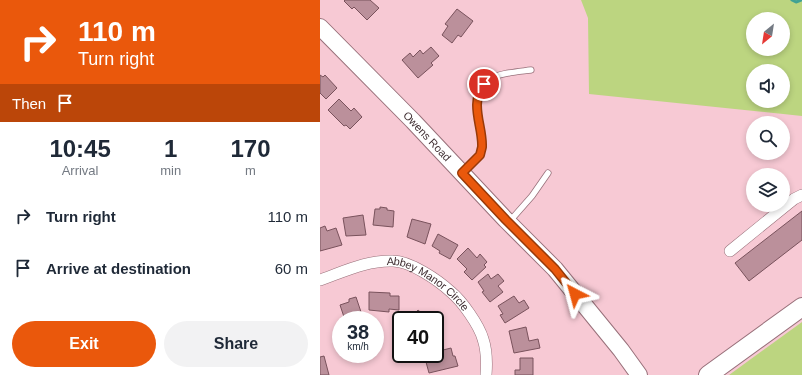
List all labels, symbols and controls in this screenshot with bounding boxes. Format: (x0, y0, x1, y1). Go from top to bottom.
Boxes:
north arrow (746, 12, 790, 56)
map controls (746, 12, 790, 212)
icon: right (12, 16, 64, 68)
text: 110 m (78, 16, 156, 47)
text: Turn right (78, 49, 154, 69)
button: sound (746, 64, 790, 108)
pin (467, 67, 501, 101)
icon: arrive (473, 73, 495, 95)
icon: arrive (54, 92, 76, 114)
text: Then (12, 95, 46, 112)
street label: Owens Road (401, 109, 453, 163)
button: search (746, 116, 790, 160)
text: 10:45 (49, 135, 111, 162)
text: 1 (164, 135, 177, 162)
text: 170 (231, 135, 271, 162)
text: Arrival (62, 163, 99, 178)
text: min (160, 163, 181, 178)
text: m (245, 163, 256, 178)
button: layers (746, 168, 790, 212)
icon: right (12, 205, 34, 227)
text: Turn right (46, 208, 116, 225)
text: 110 m (267, 208, 308, 225)
street label: Abbey Manor Circle (387, 255, 471, 313)
icon: arrive (12, 257, 34, 279)
text: Arrive at destination (46, 260, 191, 277)
text: 60 m (275, 260, 308, 277)
position arrow (554, 273, 596, 315)
speed limit sign: 40 (392, 311, 444, 363)
button: Exit (12, 321, 156, 367)
button: Share (164, 321, 308, 367)
text: 38 (347, 321, 369, 343)
text: km/h (347, 341, 369, 352)

